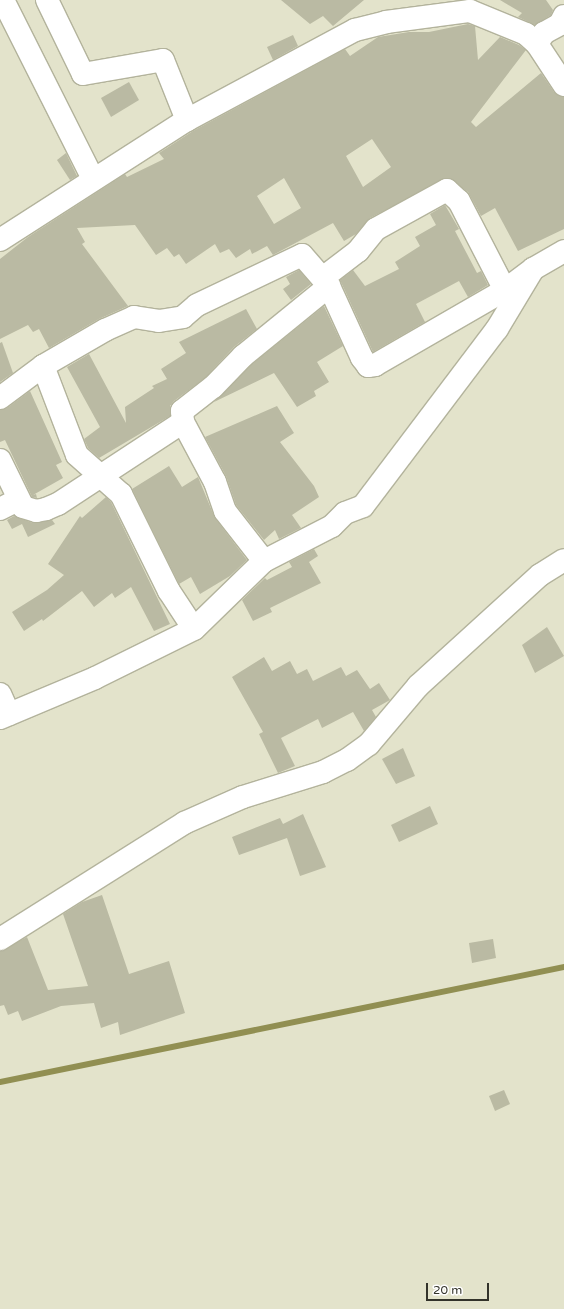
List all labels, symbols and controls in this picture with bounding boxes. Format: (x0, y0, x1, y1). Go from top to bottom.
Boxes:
scale bar (428, 1275, 491, 1301)
text: 20 m (433, 1283, 462, 1297)

